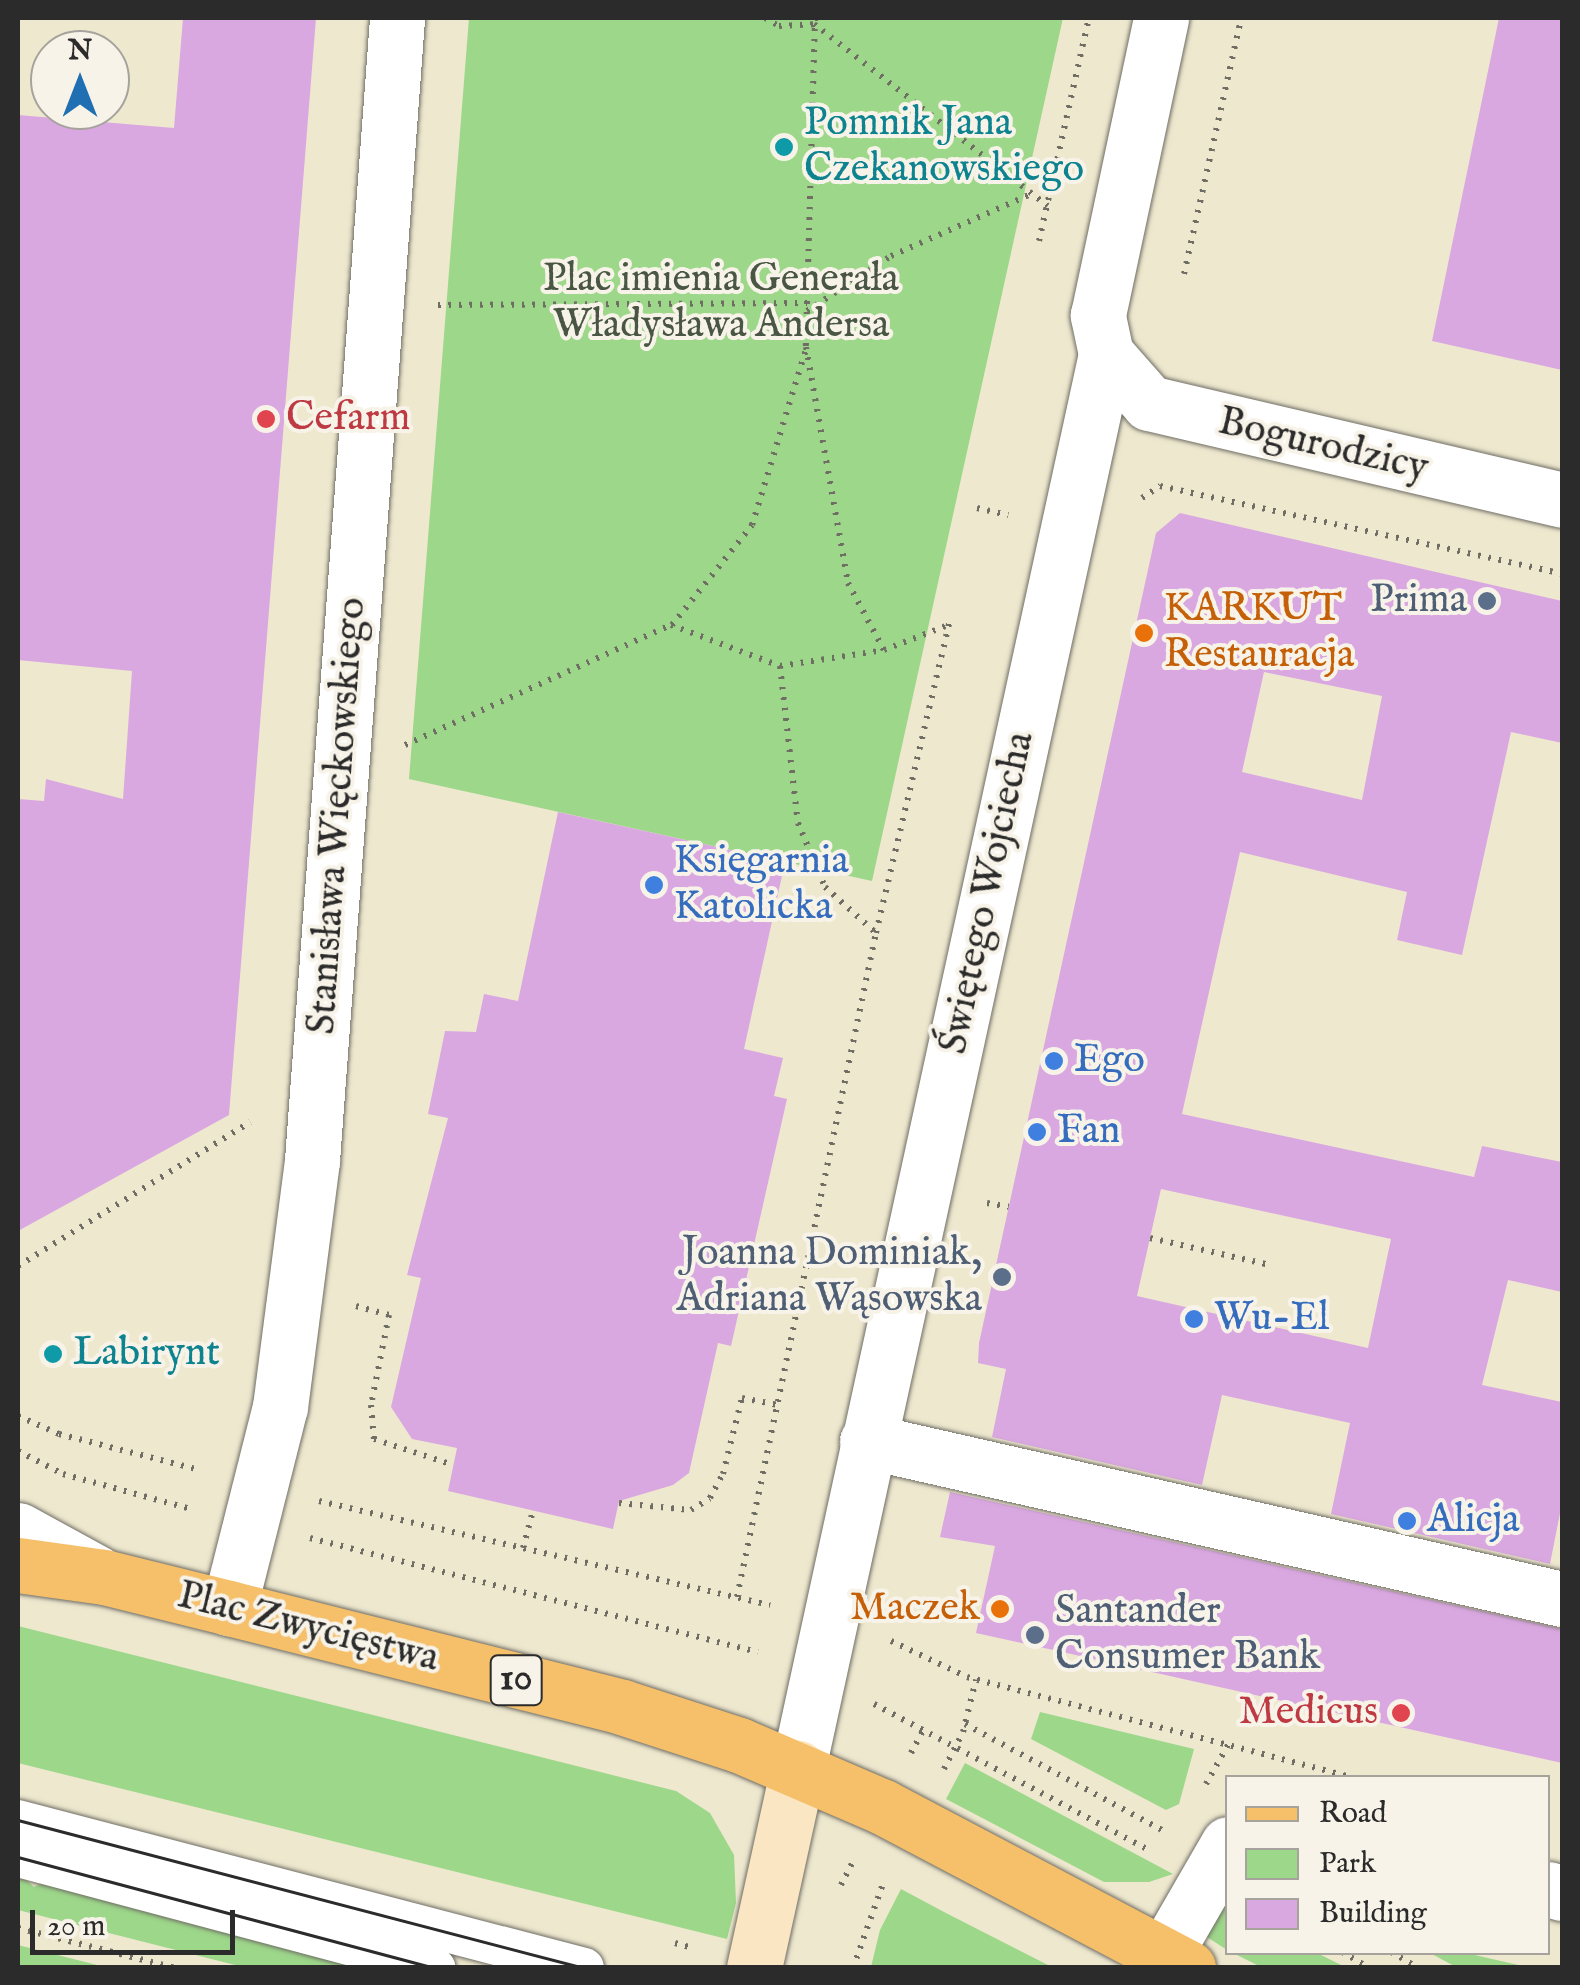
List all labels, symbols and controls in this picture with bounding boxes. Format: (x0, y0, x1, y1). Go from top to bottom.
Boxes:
north arrow (30, 30, 130, 130)
text: N (68, 34, 92, 69)
place label: Pomnik Jana Czekanowskiego (804, 100, 1084, 194)
marker: Pomnik Jana Czekanowskiego (773, 136, 795, 158)
park label: Plac imienia Generała Władysława Andersa (543, 256, 899, 350)
place label: Cefarm (286, 395, 410, 443)
street label: Bogurodzicy (1213, 399, 1433, 493)
marker: Cefarm (255, 408, 277, 430)
place label: Prima (1370, 577, 1467, 625)
place label: KARKUT Restauracja (1164, 586, 1354, 680)
marker: Prima (1476, 590, 1498, 612)
street label: Stanisława Więckowskiego (299, 596, 377, 1036)
marker: KARKUT Restauracja (1133, 622, 1155, 644)
street label: Świętego Wojciecha (930, 728, 1046, 1058)
place label: Księgarnia Katolicka (674, 838, 849, 932)
marker: Księgarnia Katolicka (643, 874, 665, 896)
place label: Ego (1074, 1037, 1145, 1085)
marker: Ego (1043, 1050, 1065, 1072)
place label: Fan (1057, 1108, 1120, 1156)
marker: Fan (1026, 1121, 1048, 1143)
place label: Joanna Dominiak, Adriana Wąsowska (676, 1230, 982, 1324)
marker: Joanna Dominiak, Adriana Wąsowska (991, 1266, 1013, 1288)
place label: Wu-El (1214, 1295, 1329, 1343)
marker: Wu-El (1183, 1308, 1205, 1330)
place label: Labirynt (73, 1330, 220, 1378)
marker: Labirynt (42, 1343, 64, 1365)
place label: Alicja (1427, 1497, 1519, 1545)
marker: Alicja (1396, 1510, 1418, 1532)
street label: Plac Zwycięstwa (172, 1572, 444, 1684)
place label: Maczek (850, 1585, 980, 1633)
place label: Santander Consumer Bank (1055, 1588, 1320, 1682)
marker: Maczek (989, 1598, 1011, 1620)
marker: Santander Consumer Bank (1024, 1624, 1046, 1646)
road number: 10 (488, 1647, 544, 1713)
place label: Medicus (1239, 1689, 1378, 1737)
marker: Medicus (1388, 1700, 1414, 1726)
legend (1225, 1775, 1550, 1955)
text: Road (1319, 1795, 1387, 1833)
text: Park (1319, 1845, 1376, 1883)
scale bar (35, 1890, 240, 1952)
text: Building (1319, 1895, 1427, 1933)
text: 20 m (47, 1908, 106, 1946)

